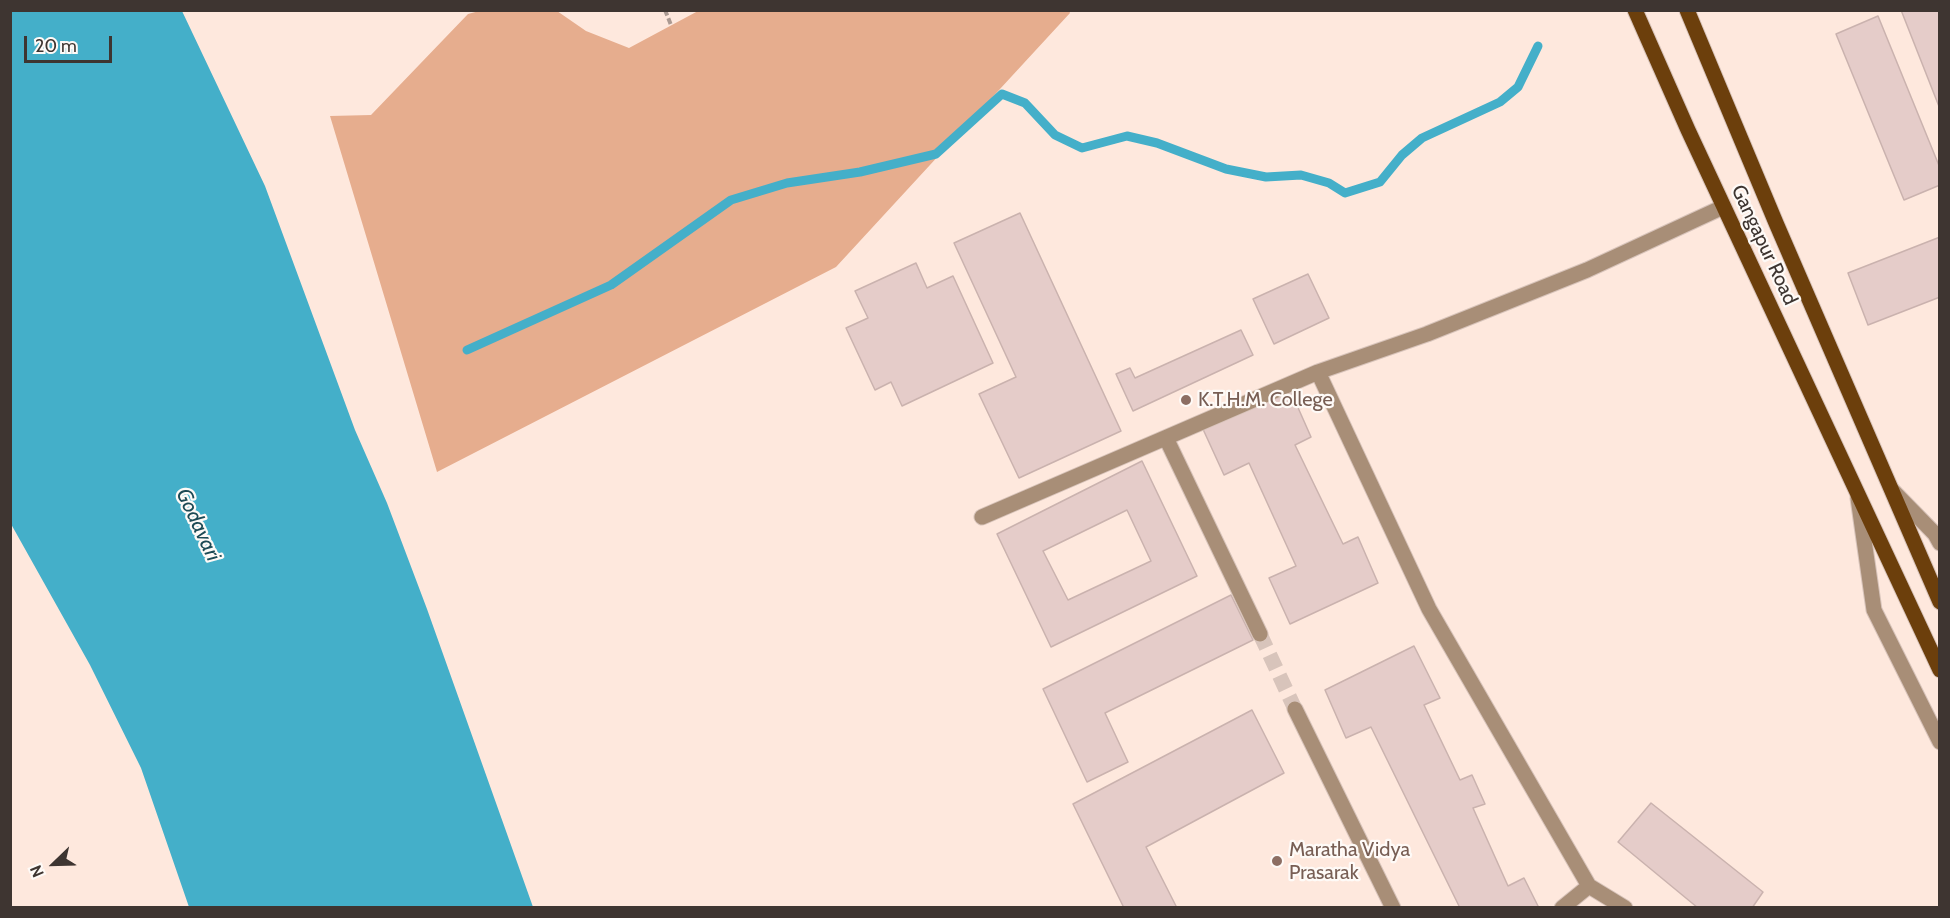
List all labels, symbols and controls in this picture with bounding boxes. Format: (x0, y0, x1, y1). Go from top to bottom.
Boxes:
scale bar (27, 24, 116, 62)
text: 20 m (35, 35, 77, 57)
street label: Gangapur Road (1726, 181, 1802, 309)
place label: K.T.H.M. College (1198, 388, 1333, 412)
marker: K.T.H.M. College (1179, 393, 1193, 407)
water label: Godavari (170, 485, 226, 565)
north arrow (24, 834, 84, 894)
place label: Maratha Vidya Prasarak (1289, 838, 1410, 885)
marker: Maratha Vidya Prasarak (1270, 854, 1284, 868)
text: N (26, 862, 48, 880)

